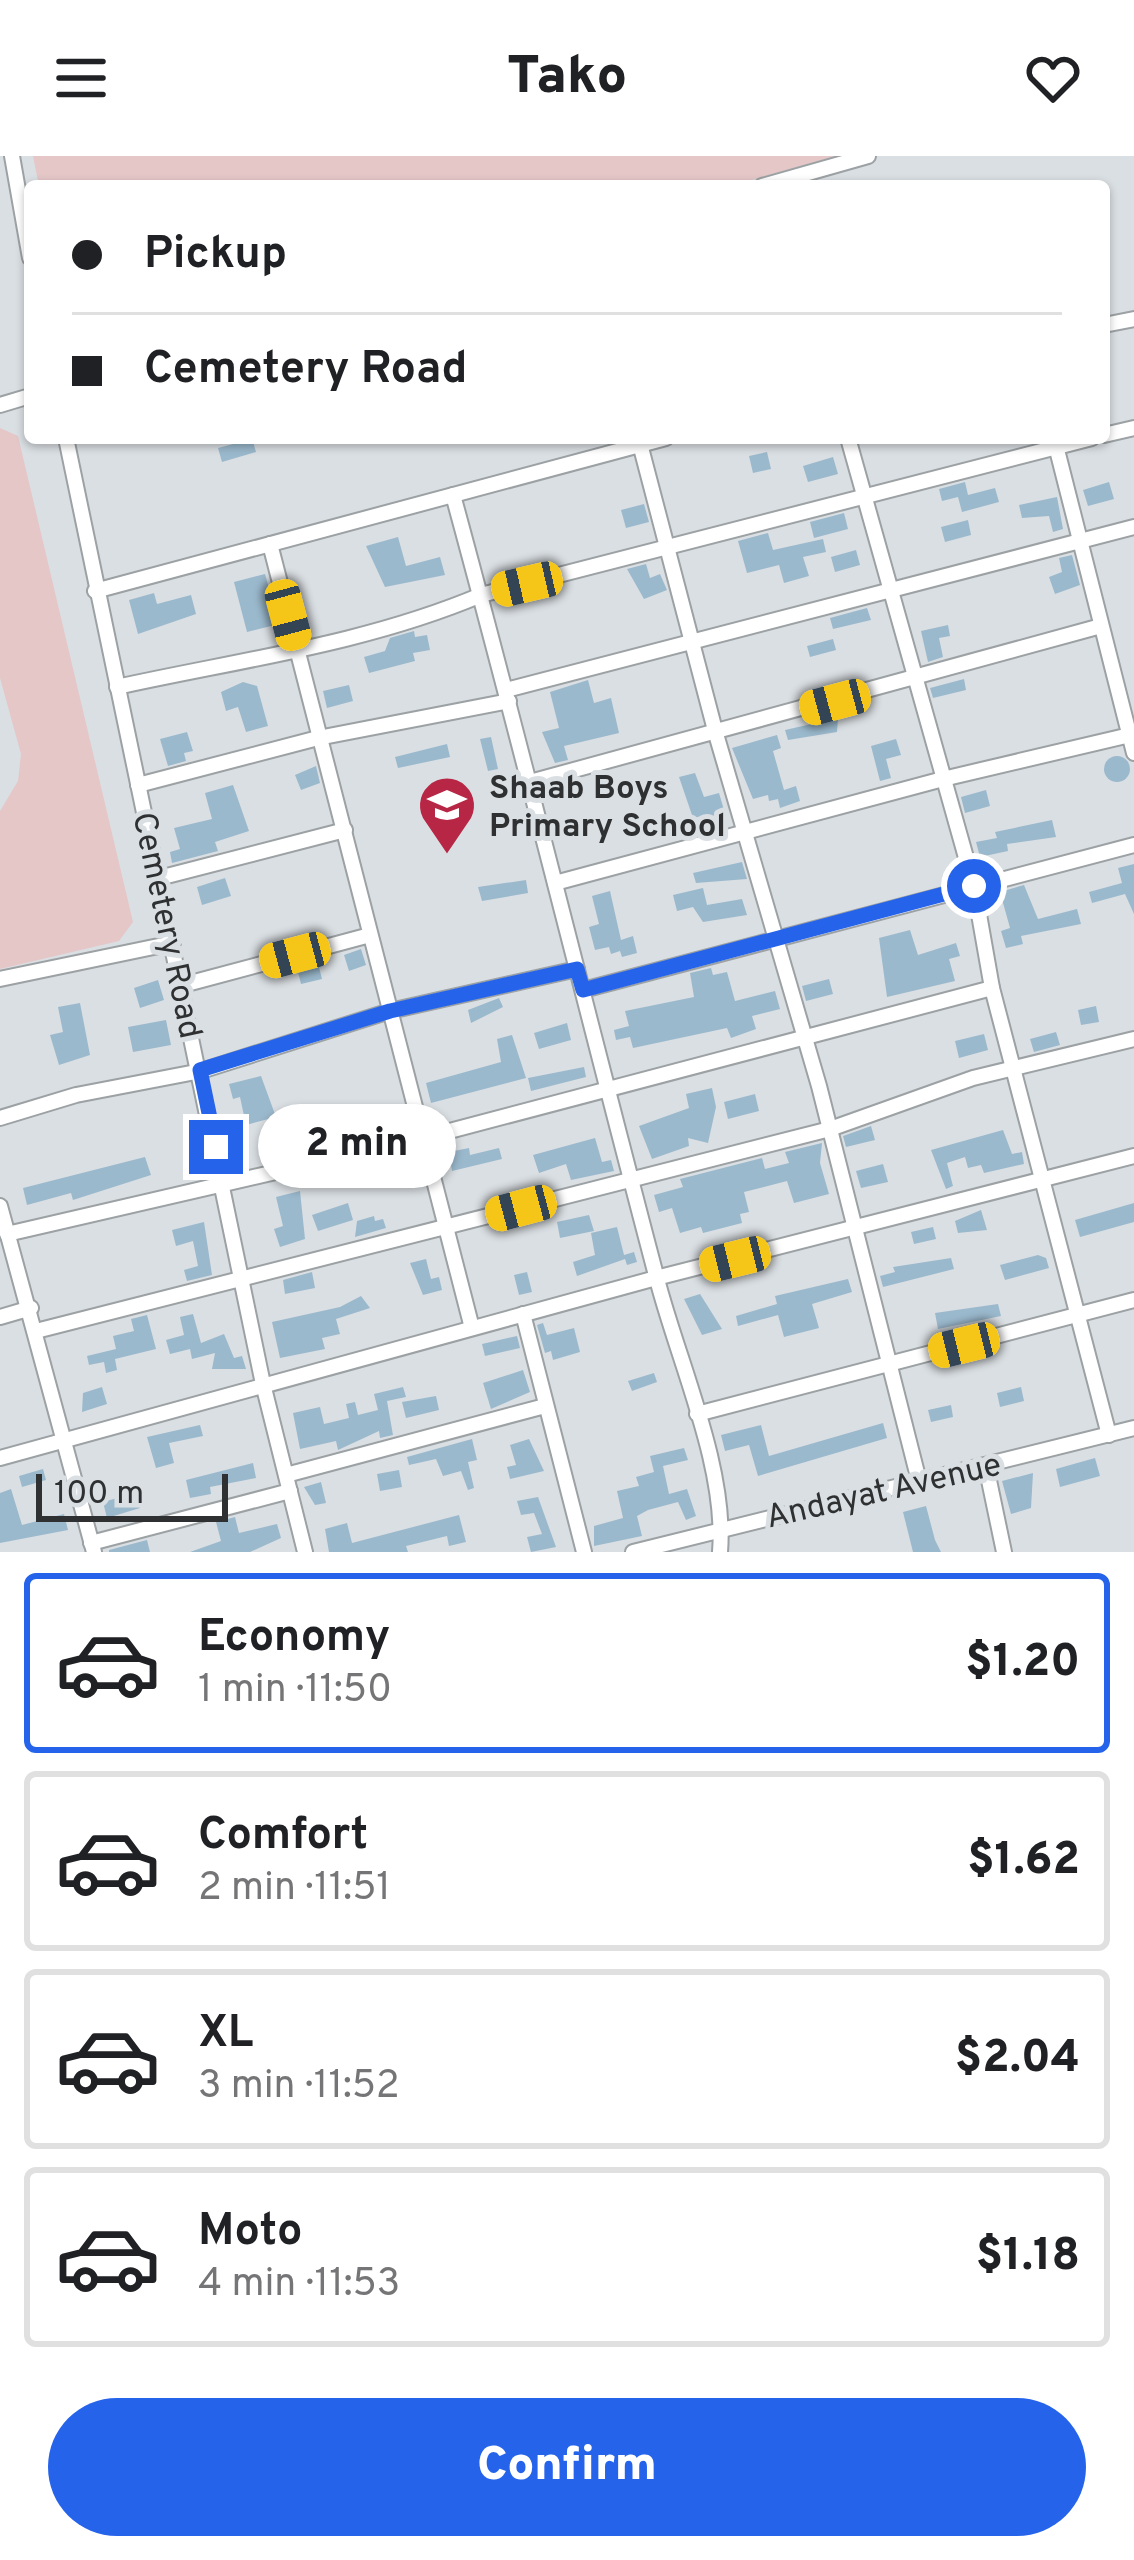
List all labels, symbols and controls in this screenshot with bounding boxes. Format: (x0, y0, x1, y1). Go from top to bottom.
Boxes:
text: Tako (507, 44, 627, 113)
icon: menu (48, 45, 114, 111)
icon: heart (1020, 45, 1086, 111)
text: Pickup (144, 227, 287, 284)
text: Cemetery Road (144, 342, 467, 399)
car (488, 558, 566, 610)
car (261, 576, 315, 654)
car (796, 675, 874, 729)
place label: Shaab Boys Primary School (489, 769, 726, 849)
school or university icon: Shaab Boys Primary School (416, 774, 478, 856)
street label: Cemetery Road (121, 809, 210, 1043)
route start (947, 859, 1001, 913)
car (256, 928, 334, 982)
callout: 2 min (258, 1105, 456, 1189)
route end (189, 1120, 243, 1174)
text: 2 min (305, 1121, 409, 1170)
car (482, 1181, 560, 1235)
car (696, 1233, 774, 1285)
car (925, 1319, 1003, 1371)
street label: Andayat Avenue (762, 1445, 1006, 1540)
scale bar (36, 1468, 228, 1521)
text: 100 m (54, 1474, 144, 1516)
icon: car (54, 1609, 162, 1717)
text: Economy (198, 1610, 390, 1667)
text: $1.20 (965, 1635, 1080, 1692)
text: 1 min · 11:50 (198, 1667, 392, 1716)
icon: car (54, 1807, 162, 1915)
text: Comfort (198, 1808, 368, 1865)
text: $1.62 (967, 1833, 1080, 1890)
text: 2 min · 11:51 (198, 1865, 391, 1914)
icon: car (54, 2005, 162, 2113)
text: XL (198, 2006, 253, 2063)
text: $2.04 (955, 2031, 1080, 2088)
text: 3 min · 11:52 (198, 2063, 400, 2112)
icon: car (54, 2203, 162, 2311)
text: Moto (198, 2204, 302, 2261)
text: $1.18 (976, 2229, 1080, 2286)
text: 4 min · 11:53 (198, 2261, 400, 2310)
button: Confirm (48, 2398, 1086, 2536)

